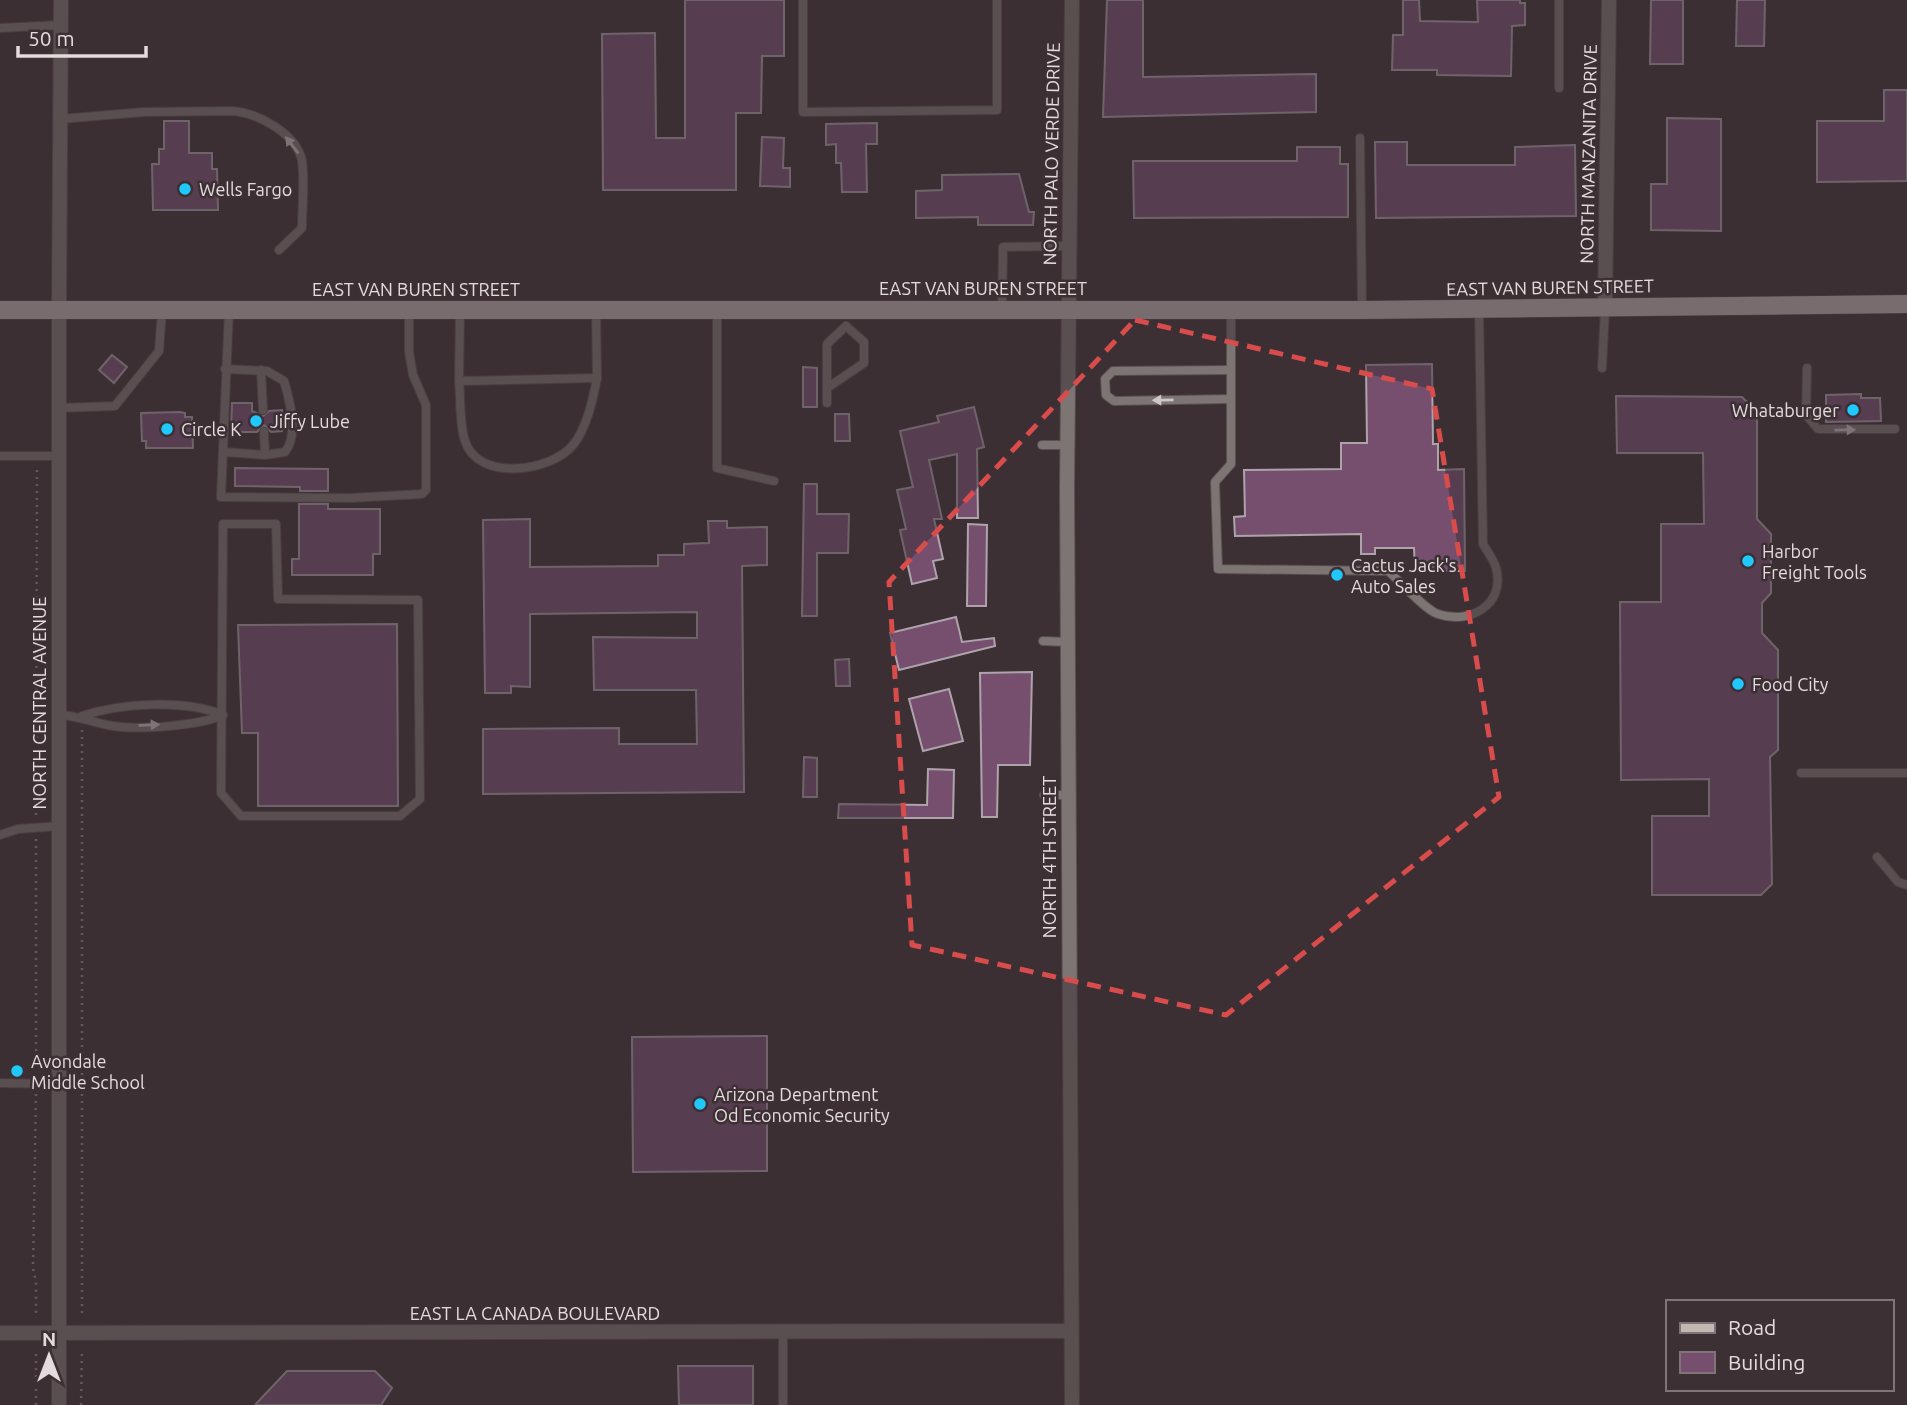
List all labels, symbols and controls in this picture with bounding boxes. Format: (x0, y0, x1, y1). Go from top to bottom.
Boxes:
scale bar (18, 14, 145, 58)
text: 50 m (28, 26, 75, 50)
street label: NORTH PALO VERDE DRIVE (1039, 42, 1063, 266)
street label: NORTH MANZANITA DRIVE (1576, 44, 1600, 264)
one-way arrow (284, 137, 299, 155)
place label: Wells Fargo (199, 179, 292, 199)
marker: Wells Fargo (177, 181, 193, 197)
street label: EAST VAN BUREN STREET (1446, 275, 1654, 299)
street label: EAST VAN BUREN STREET (879, 278, 1087, 298)
street label: EAST VAN BUREN STREET (312, 279, 520, 299)
one-way arrow (1151, 394, 1173, 406)
place label: Whataburger (1732, 400, 1839, 420)
marker: Whataburger (1845, 402, 1861, 418)
place label: Jiffy Lube (270, 411, 350, 431)
marker: Jiffy Lube (248, 413, 264, 429)
place label: Circle K (181, 419, 241, 439)
marker: Circle K (159, 421, 175, 437)
one-way arrow (1834, 424, 1856, 435)
place label: Harbor Freight Tools (1762, 541, 1867, 582)
marker: Harbor Freight Tools (1740, 553, 1756, 569)
place label: Cactus Jack's Auto Sales (1351, 555, 1457, 596)
marker: Cactus Jack's Auto Sales (1329, 567, 1345, 583)
street label: NORTH CENTRAL AVENUE (29, 597, 49, 809)
place label: Food City (1752, 674, 1829, 694)
marker: Food City (1730, 676, 1746, 692)
one-way arrow (138, 719, 160, 731)
street label: NORTH 4TH STREET (1039, 776, 1059, 938)
place label: Avondale Middle School (31, 1051, 145, 1092)
marker: Avondale Middle School (9, 1063, 25, 1079)
place label: Arizona Department Od Economic Security (714, 1084, 890, 1125)
marker: Arizona Department Od Economic Security (692, 1096, 708, 1112)
legend (1666, 1300, 1893, 1391)
street label: EAST LA CANADA BOULEVARD (410, 1303, 660, 1323)
text: Road (1728, 1315, 1776, 1339)
north arrow (14, 1321, 84, 1391)
text: N (42, 1328, 56, 1350)
text: Building (1728, 1350, 1805, 1374)

